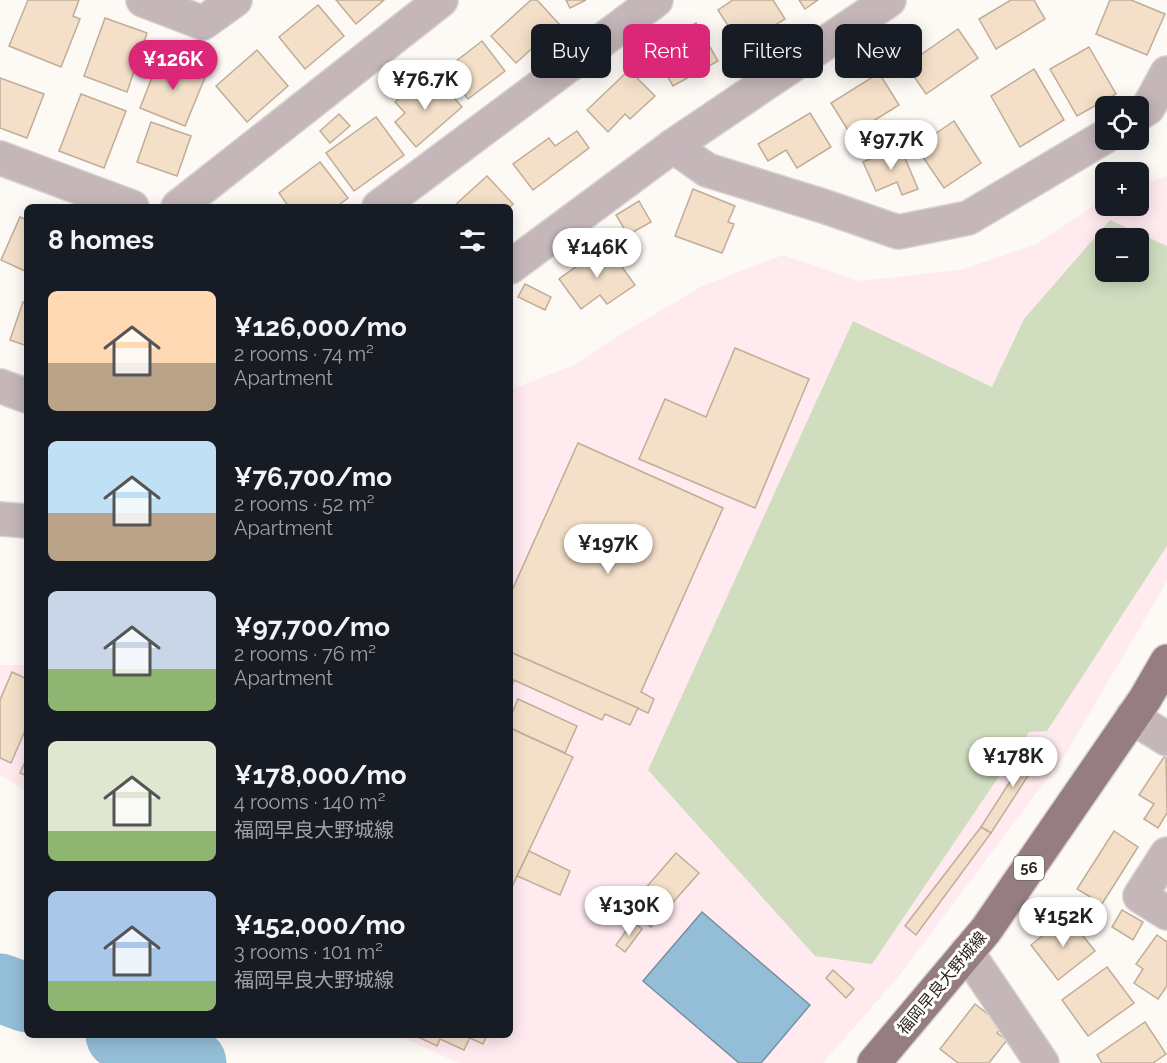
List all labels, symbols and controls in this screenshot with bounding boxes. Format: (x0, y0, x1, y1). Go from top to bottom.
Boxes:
chip: Buy (531, 24, 611, 78)
chip: Rent (623, 24, 710, 78)
chip: Filters (722, 24, 823, 78)
chip: New (835, 24, 922, 78)
pin: ¥126K (131, 40, 215, 91)
text: ¥126K (143, 47, 203, 71)
pin: ¥76.7K (376, 60, 474, 111)
text: ¥76.7K (392, 67, 458, 91)
map controls (1095, 96, 1149, 282)
button: locate (1095, 96, 1149, 150)
pin: ¥97.7K (842, 120, 940, 171)
text: ¥97.7K (859, 127, 923, 151)
button: + (1095, 162, 1149, 216)
icon: filters (456, 224, 489, 257)
text: 8 homes (48, 225, 154, 255)
pin: ¥146K (555, 228, 639, 279)
button: − (1095, 228, 1149, 282)
text: ¥146K (566, 235, 628, 259)
text: ¥126,000/mo (234, 312, 407, 342)
icon: home (96, 315, 168, 387)
text: 2 rooms · 74 m² (234, 342, 374, 366)
text: Apartment (234, 366, 333, 390)
text: ¥76,700/mo (234, 462, 392, 492)
icon: home (96, 465, 168, 537)
text: 2 rooms · 52 m² (234, 492, 375, 516)
text: Apartment (234, 516, 333, 540)
pin: ¥197K (566, 524, 650, 575)
text: ¥197K (578, 531, 638, 555)
text: ¥97,700/mo (234, 612, 390, 642)
icon: home (96, 615, 168, 687)
text: 2 rooms · 76 m² (234, 642, 376, 666)
text: Apartment (234, 666, 333, 690)
pin: ¥178K (971, 737, 1055, 788)
text: ¥178K (983, 744, 1043, 768)
text: ¥178,000/mo (234, 760, 407, 790)
icon: home (96, 765, 168, 837)
text: 4 rooms · 140 m² (234, 790, 386, 814)
text: 福岡早良大野城線 (234, 818, 394, 842)
road number: 56 (1014, 856, 1044, 880)
pin: ¥130K (587, 886, 671, 937)
text: ¥130K (599, 893, 659, 917)
pin: ¥152K (1021, 897, 1105, 948)
text: ¥152K (1033, 904, 1093, 928)
text: ¥152,000/mo (234, 910, 405, 940)
icon: home (96, 915, 168, 987)
street label: 福岡早良大野城線 (894, 928, 990, 1038)
text: 3 rooms · 101 m² (234, 940, 383, 964)
text: 福岡早良大野城線 (234, 968, 394, 992)

